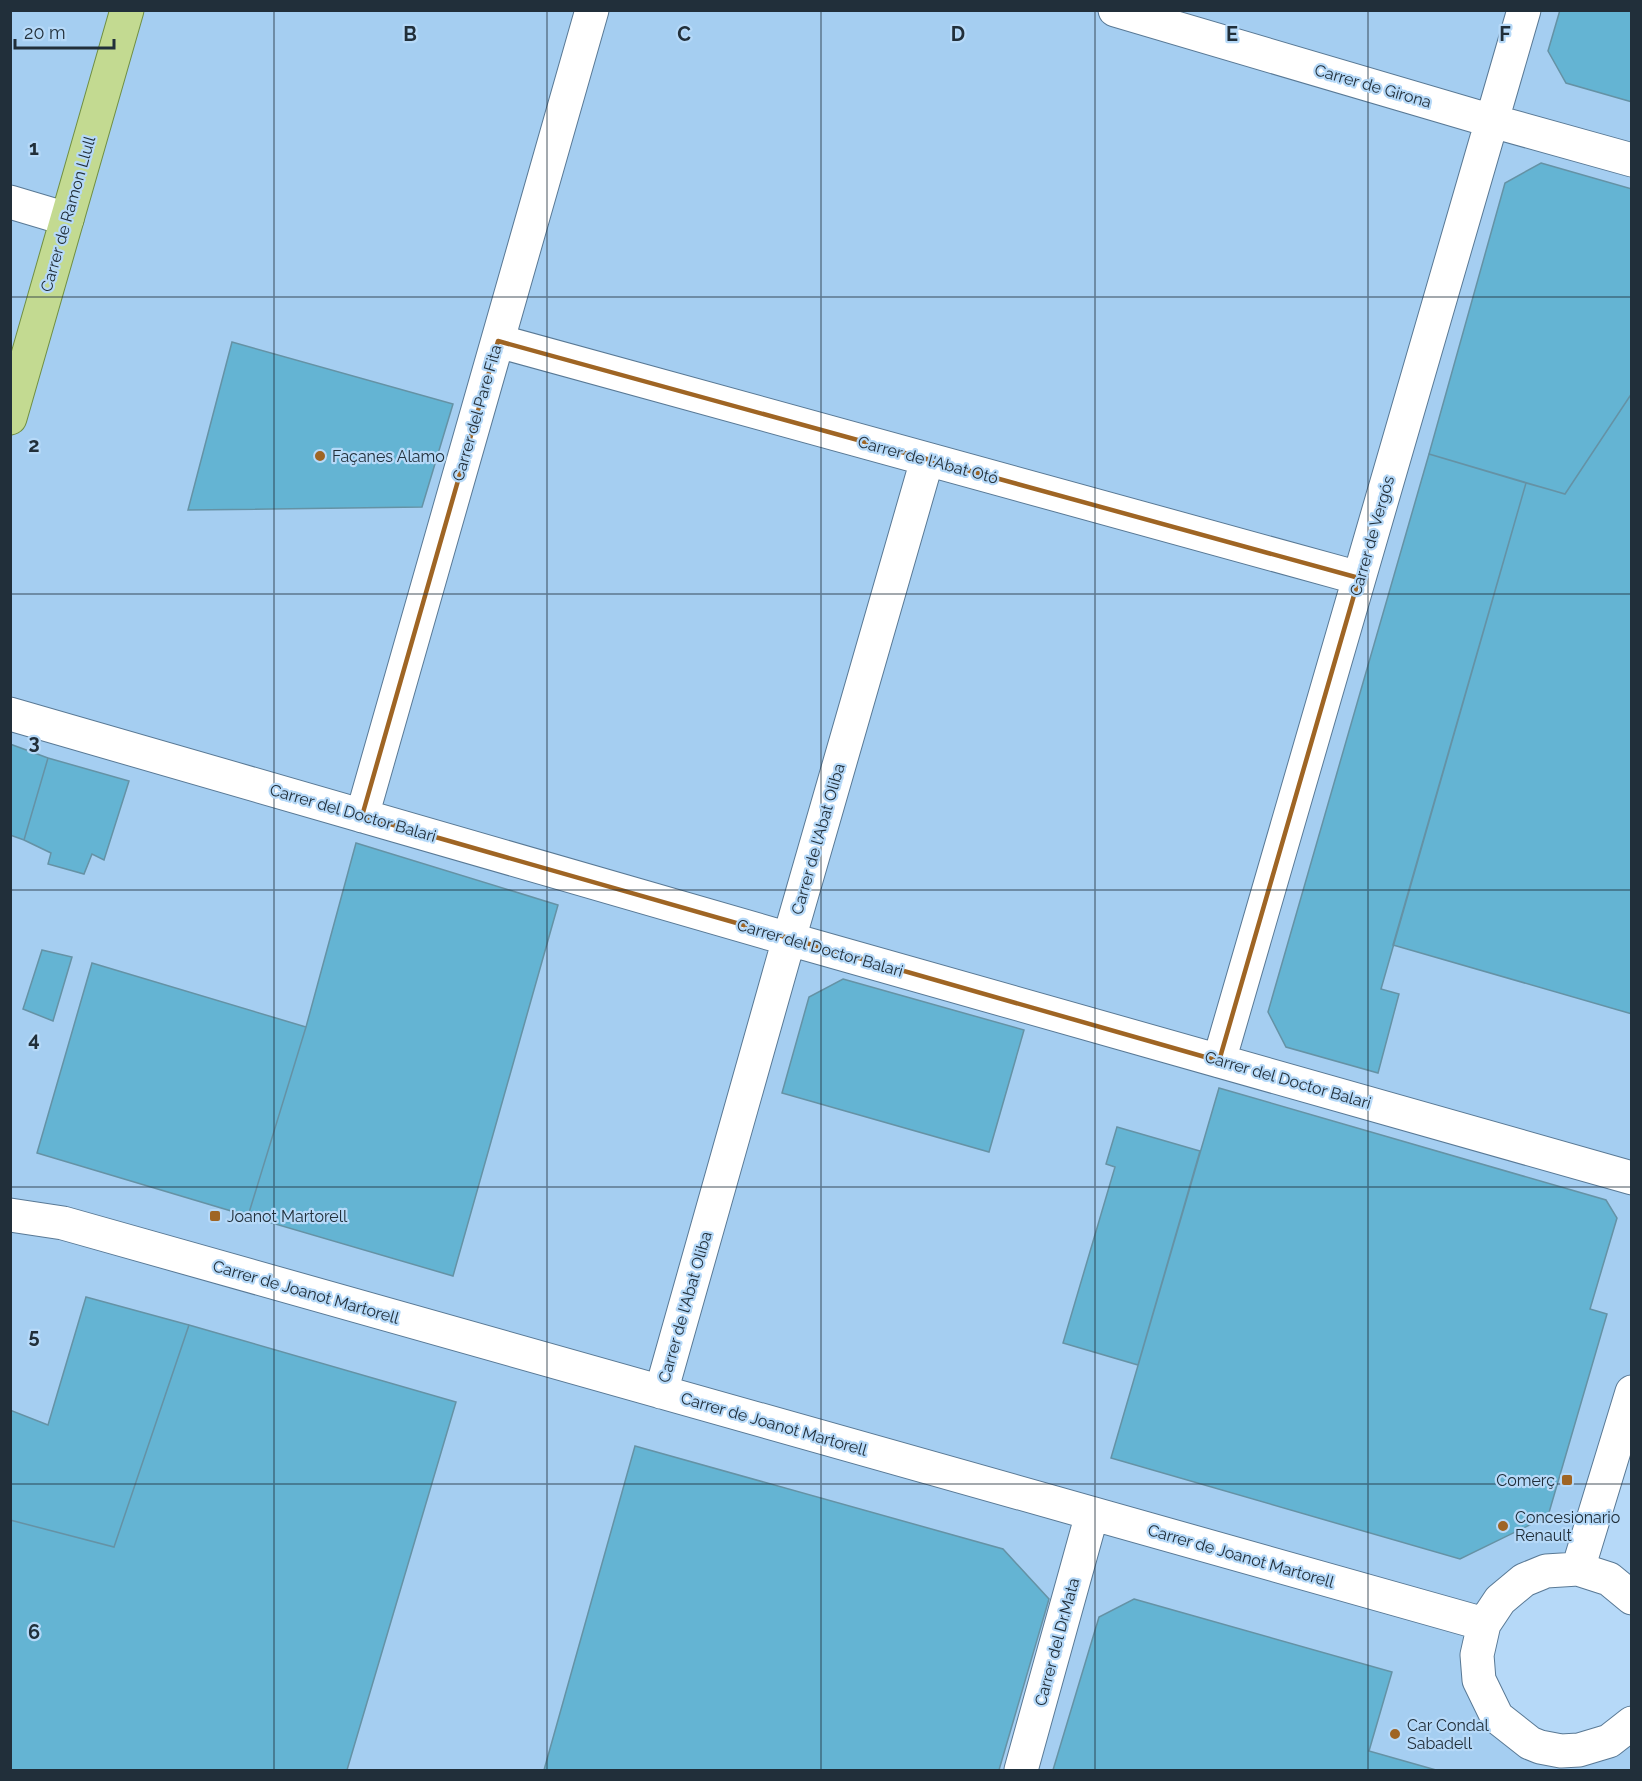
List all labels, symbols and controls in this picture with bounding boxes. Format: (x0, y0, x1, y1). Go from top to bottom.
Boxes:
scale bar (15, 12, 114, 50)
text: 20 m (24, 22, 66, 43)
text: B (403, 22, 417, 46)
text: C (677, 22, 691, 46)
text: D (951, 22, 965, 46)
text: E (1226, 22, 1238, 46)
text: F (1499, 22, 1511, 46)
street label: Carrer de Girona (1312, 60, 1434, 112)
street label: Carrer de Ramon Llull (37, 133, 100, 294)
text: 1 (29, 136, 39, 160)
street label: Carrer del Pare Fita (448, 343, 506, 483)
street label: Carrer de l'Abat Otó (856, 432, 1000, 488)
text: 2 (28, 433, 40, 457)
place label: Façanes Alamo (332, 447, 445, 466)
marker: Façanes Alamo (313, 449, 327, 463)
street label: Carrer de Vergós (1346, 474, 1398, 598)
text: 3 (28, 730, 40, 754)
street label: Carrer de l'Abat Oliba (787, 761, 849, 917)
street label: Carrer del Doctor Balari (268, 780, 438, 846)
street label: Carrer del Doctor Balari (735, 915, 905, 981)
text: 4 (28, 1027, 40, 1051)
street label: Carrer del Doctor Balari (1203, 1047, 1373, 1113)
place label: Joanot Martorell (227, 1207, 348, 1226)
marker: Joanot Martorell (208, 1209, 222, 1223)
street label: Carrer de l'Abat Oliba (654, 1229, 716, 1385)
street label: Carrer de Joanot Martorell (211, 1256, 402, 1328)
text: 5 (28, 1324, 40, 1348)
street label: Carrer de Joanot Martorell (679, 1388, 870, 1460)
place label: Comerç (1496, 1471, 1555, 1490)
marker: Comerç (1560, 1473, 1574, 1487)
place label: Concesionario Renault (1515, 1508, 1620, 1545)
marker: Concesionario Renault (1496, 1519, 1510, 1533)
street label: Carrer de Joanot Martorell (1146, 1520, 1337, 1592)
street label: Carrer del Dr.Mata (1031, 1576, 1083, 1708)
text: 6 (28, 1620, 40, 1644)
place label: Car Condal Sabadell (1407, 1716, 1490, 1753)
marker: Car Condal Sabadell (1388, 1727, 1402, 1741)

